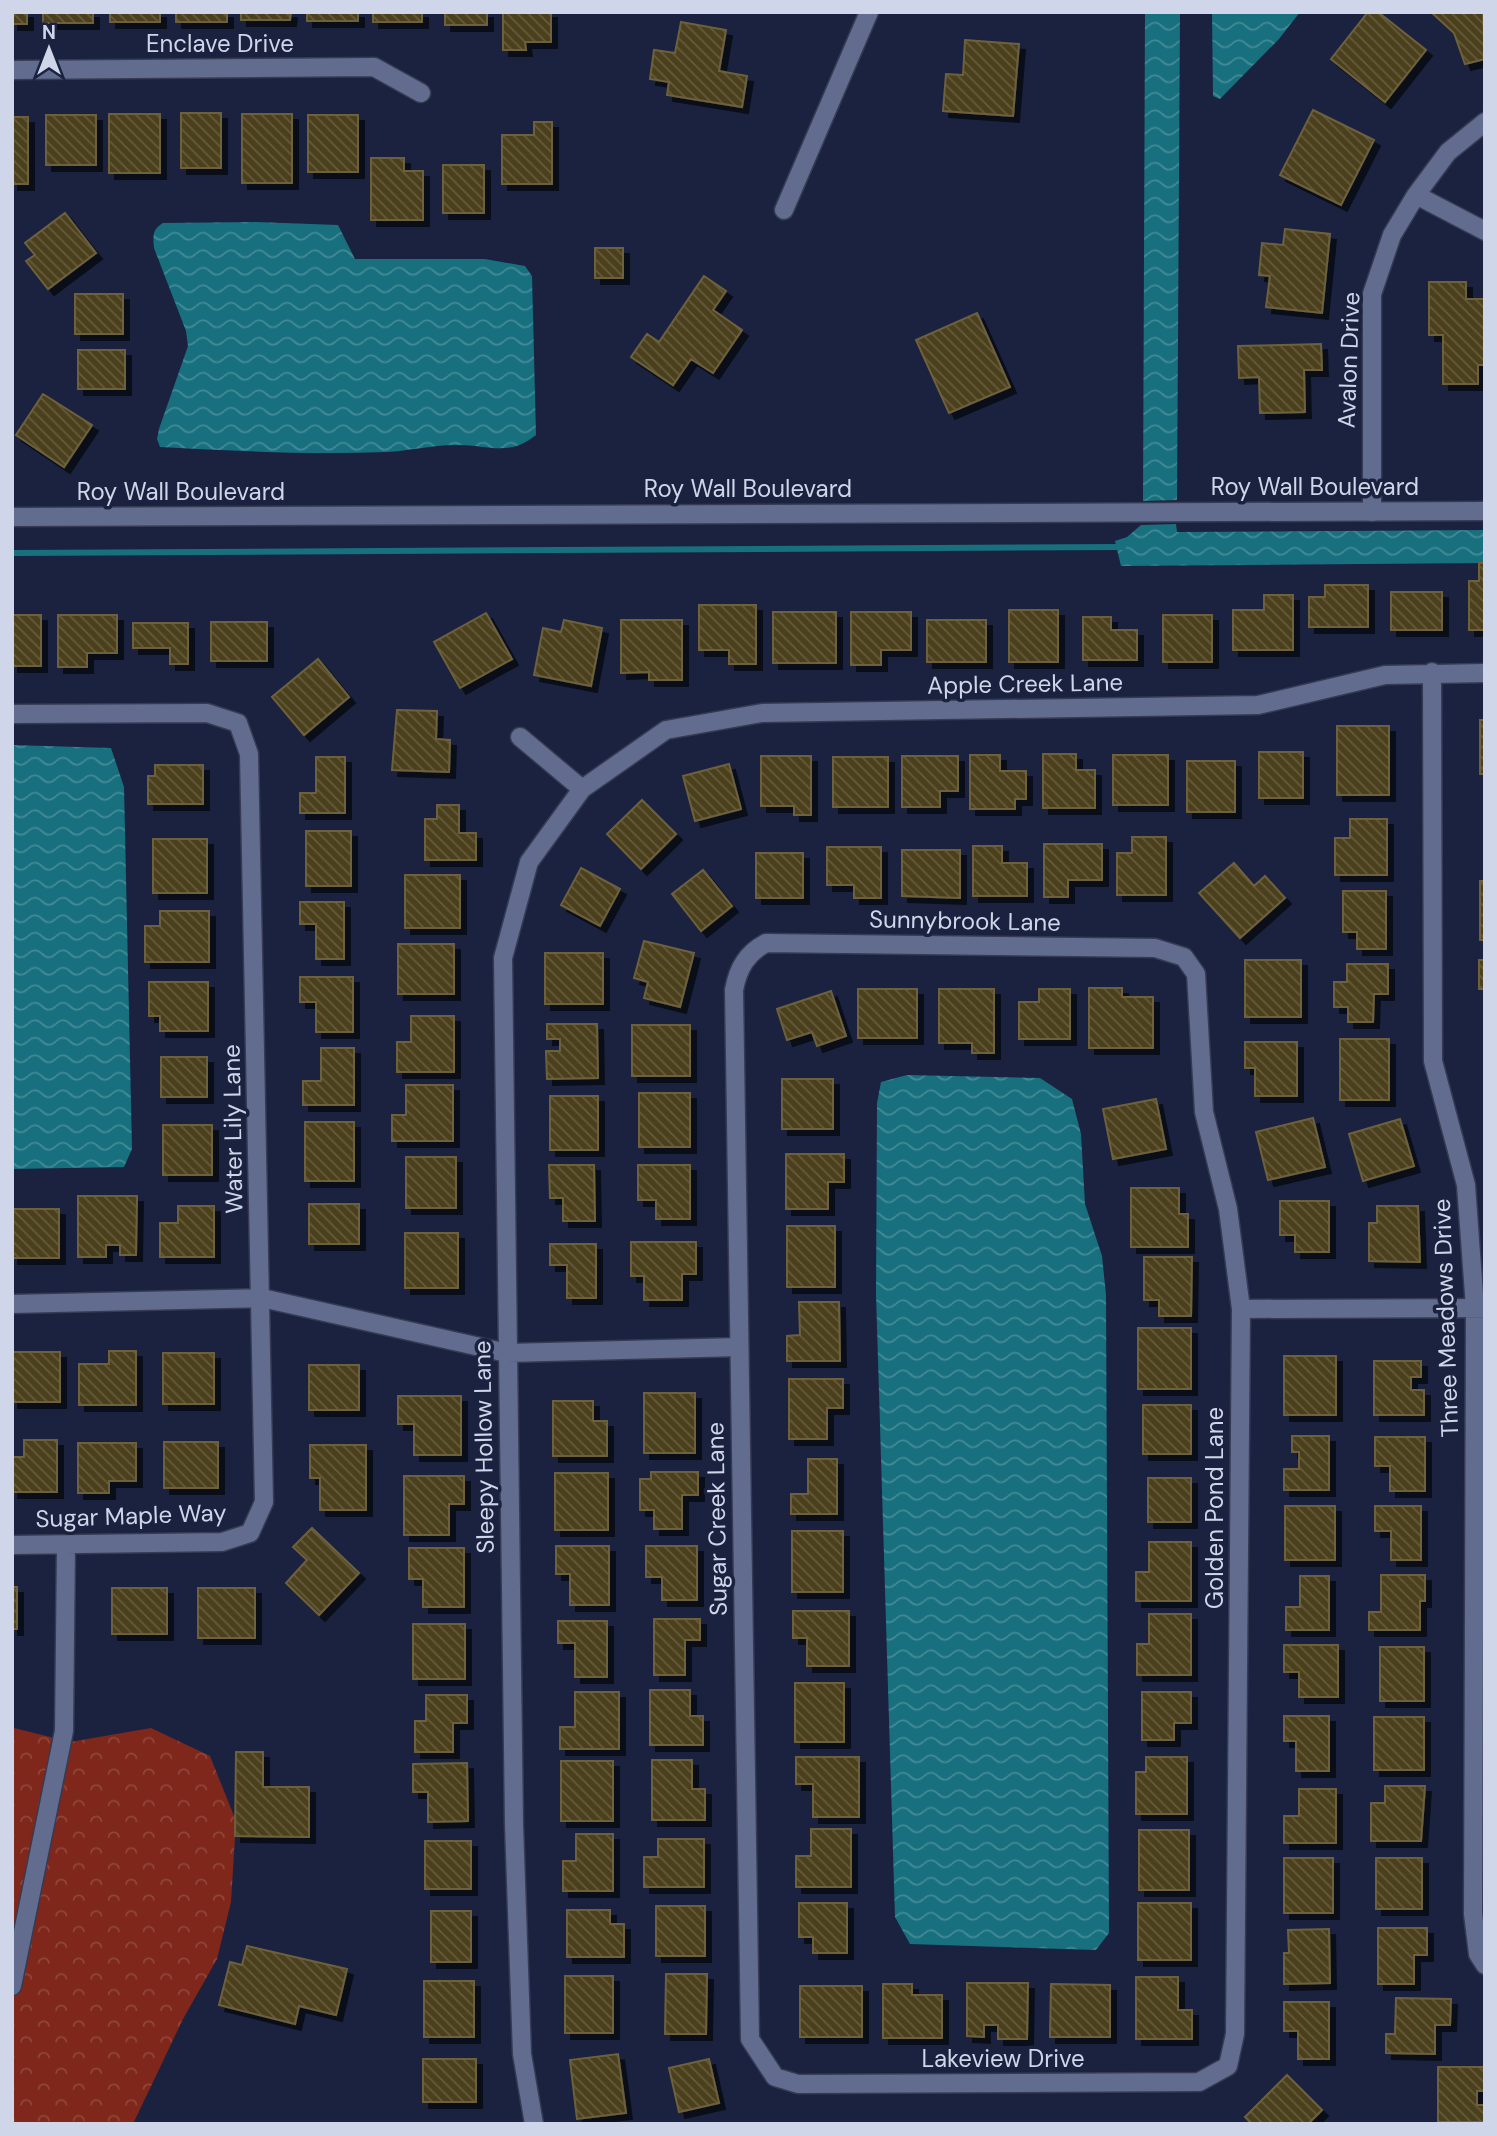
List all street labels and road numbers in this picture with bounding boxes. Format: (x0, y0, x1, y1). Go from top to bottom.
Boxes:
street label: Enclave Drive (146, 28, 294, 59)
street label: Avalon Drive (1331, 291, 1366, 429)
street label: Roy Wall Boulevard (1211, 471, 1419, 502)
street label: Roy Wall Boulevard (644, 473, 852, 504)
street label: Roy Wall Boulevard (77, 476, 285, 507)
street label: Apple Creek Lane (927, 666, 1123, 701)
street label: Sunnybrook Lane (869, 903, 1061, 938)
street label: Water Lily Lane (216, 1044, 249, 1214)
street label: Three Meadows Drive (1426, 1198, 1465, 1438)
street label: Sleepy Hollow Lane (466, 1340, 501, 1554)
street label: Golden Pond Lane (1199, 1407, 1230, 1609)
street label: Sugar Creek Lane (699, 1422, 734, 1616)
street label: Sugar Maple Way (35, 1497, 227, 1534)
street label: Lakeview Drive (921, 2043, 1085, 2074)

